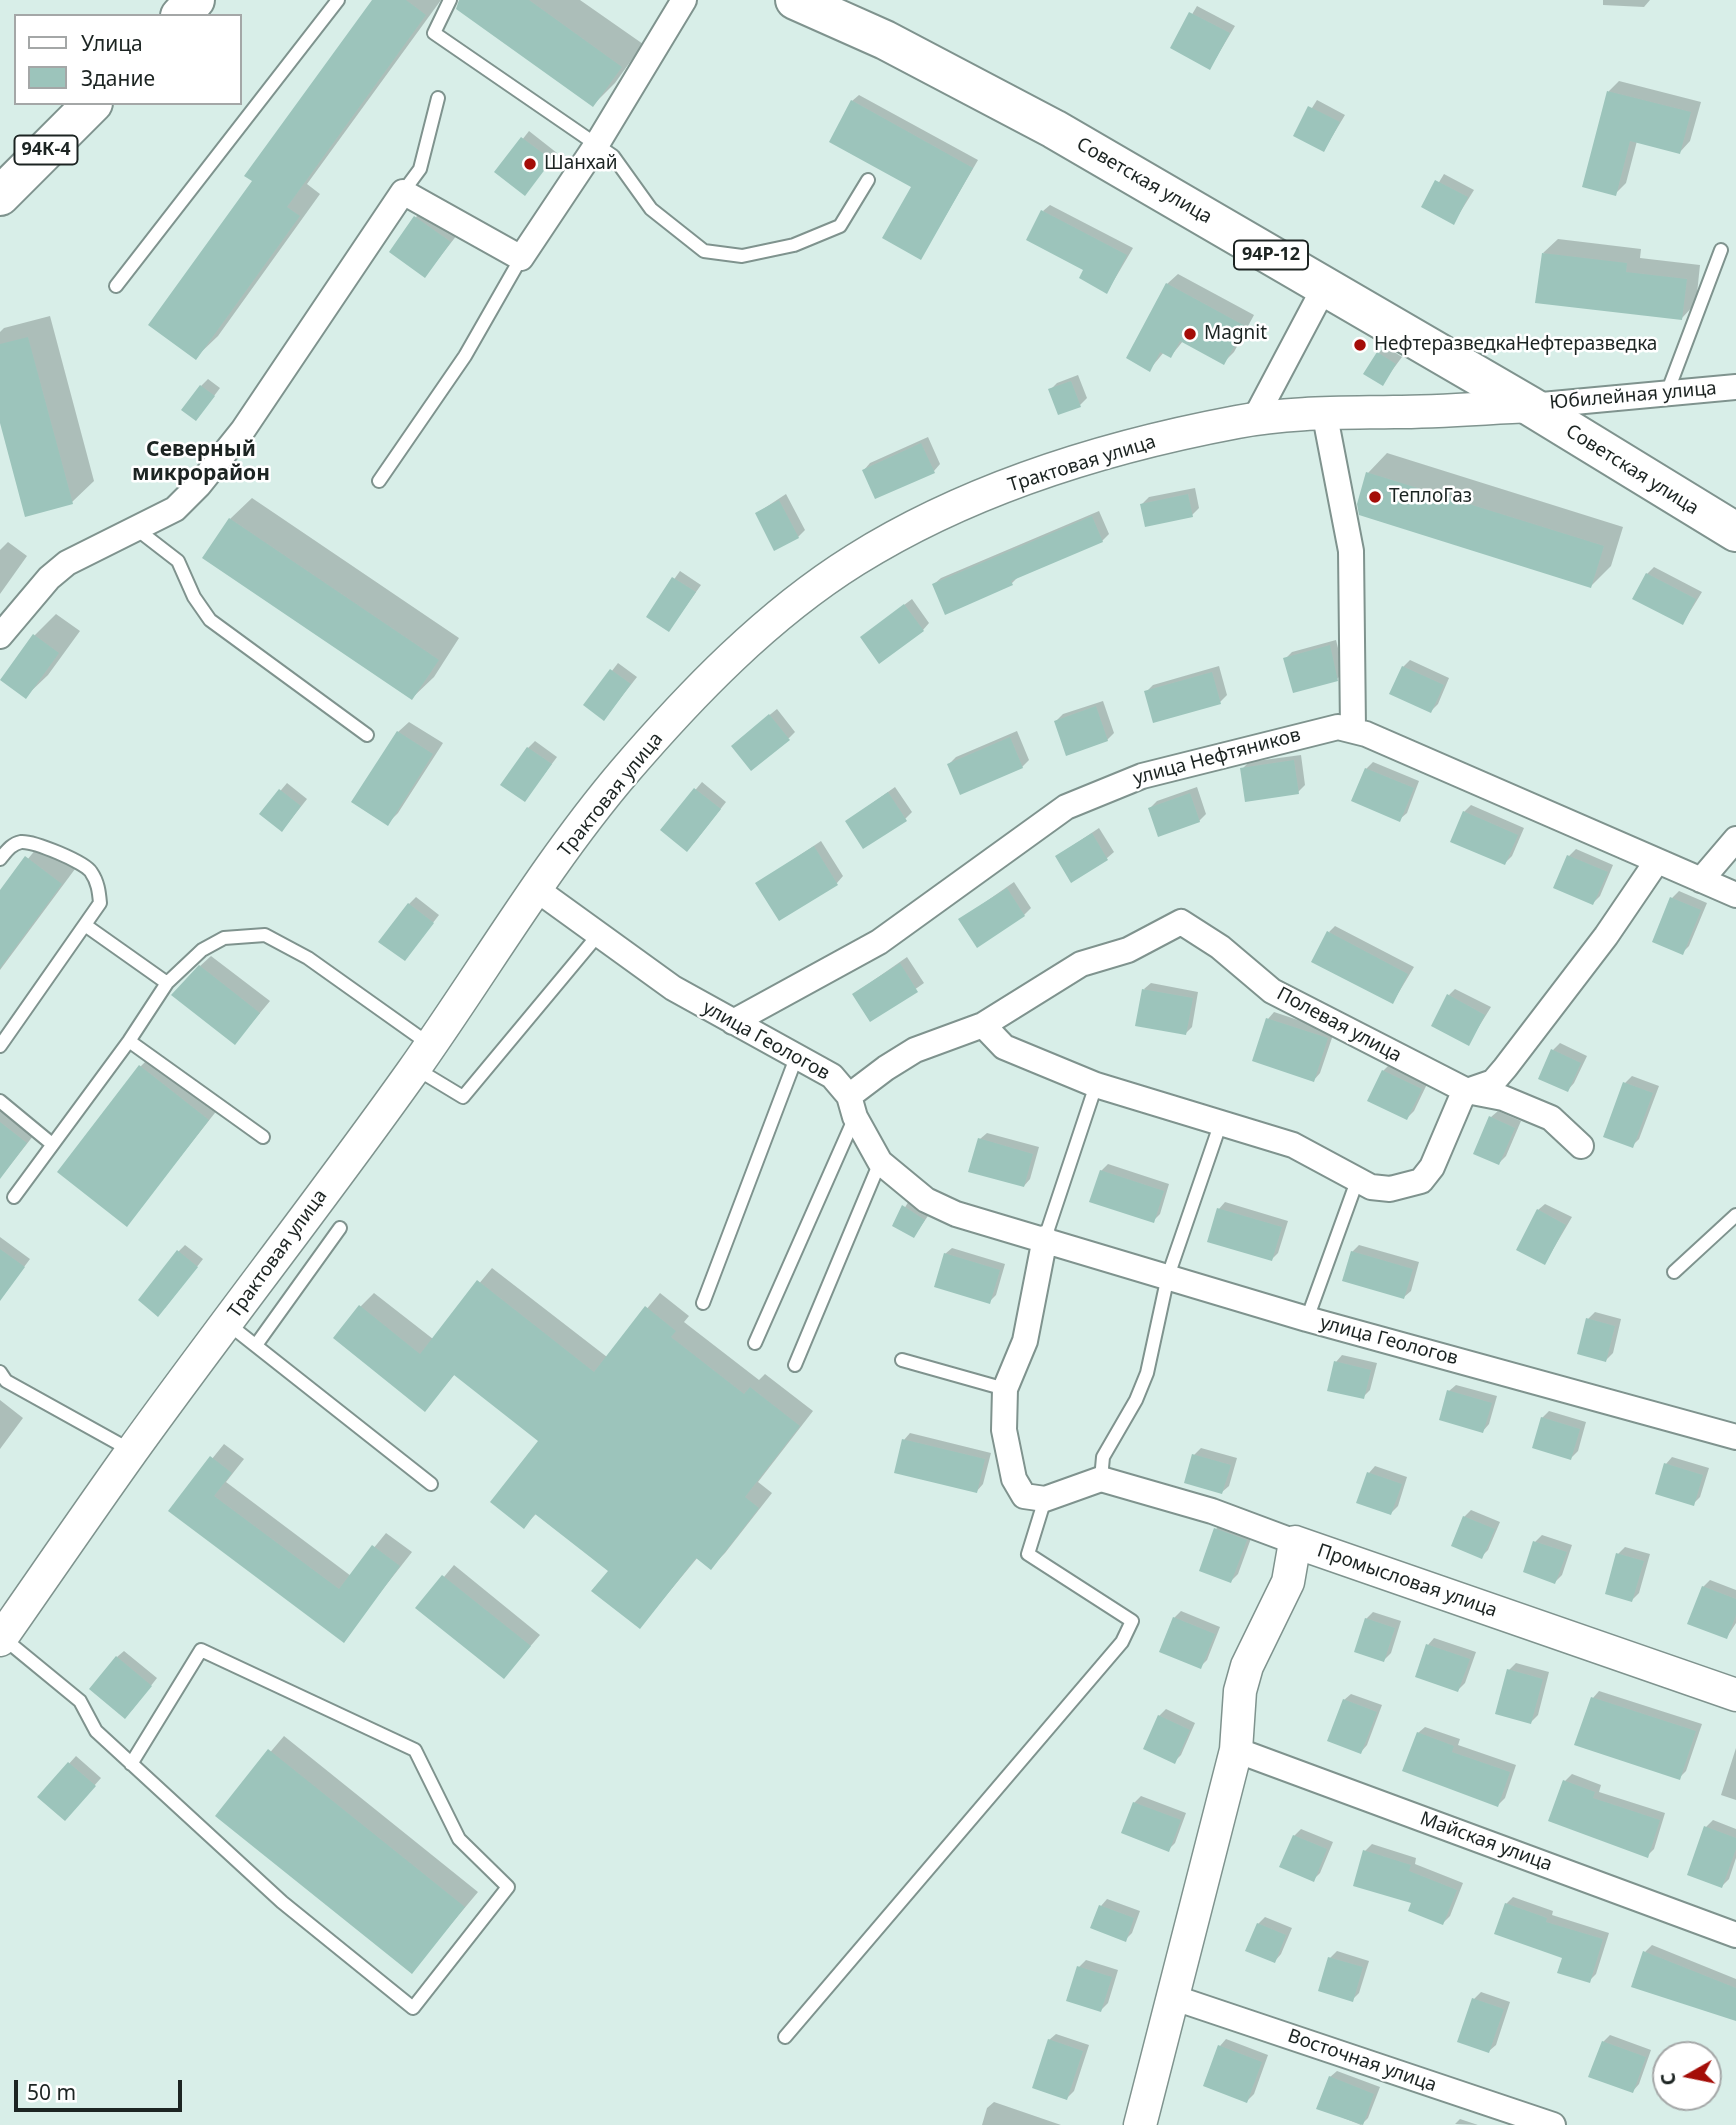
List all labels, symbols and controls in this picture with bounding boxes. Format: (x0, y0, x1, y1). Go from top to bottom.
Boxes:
legend (14, 14, 242, 105)
text: Улица (81, 29, 143, 57)
text: Здание (81, 64, 155, 92)
street label: Советская улица (1072, 133, 1216, 229)
road number: 94К-4 (14, 135, 78, 164)
place label: Шанхай (544, 153, 618, 175)
marker: Шанхай (522, 156, 538, 172)
road number: 94Р-12 (1234, 241, 1308, 270)
place label: Magnit (1204, 323, 1267, 345)
marker: Magnit (1182, 326, 1198, 342)
place label: НефтеразведкаНефтеразведка (1374, 334, 1657, 356)
marker: НефтеразведкаНефтеразведка (1352, 337, 1368, 353)
street label: Юбилейная улица (1549, 377, 1717, 415)
street label: Советская улица (1561, 420, 1703, 520)
street label: Трактовая улица (1005, 431, 1159, 497)
district label: Северный микрорайон (132, 437, 270, 487)
place label: ТеплоГаз (1389, 486, 1472, 508)
marker: ТеплоГаз (1367, 489, 1383, 505)
street label: улица Нефтяников (1131, 724, 1303, 790)
street label: Трактовая улица (554, 728, 668, 862)
street label: Полевая улица (1273, 983, 1405, 1067)
street label: улица Геологов (698, 997, 834, 1085)
street label: Трактовая улица (224, 1185, 332, 1323)
street label: улица Геологов (1317, 1312, 1461, 1370)
street label: Промысловая улица (1314, 1540, 1500, 1622)
street label: Майская улица (1417, 1808, 1555, 1876)
street label: Восточная улица (1285, 2025, 1439, 2097)
north arrow (1652, 2041, 1722, 2111)
scale bar (18, 2066, 186, 2110)
text: С (1654, 2071, 1682, 2087)
text: 50 m (27, 2078, 76, 2106)

